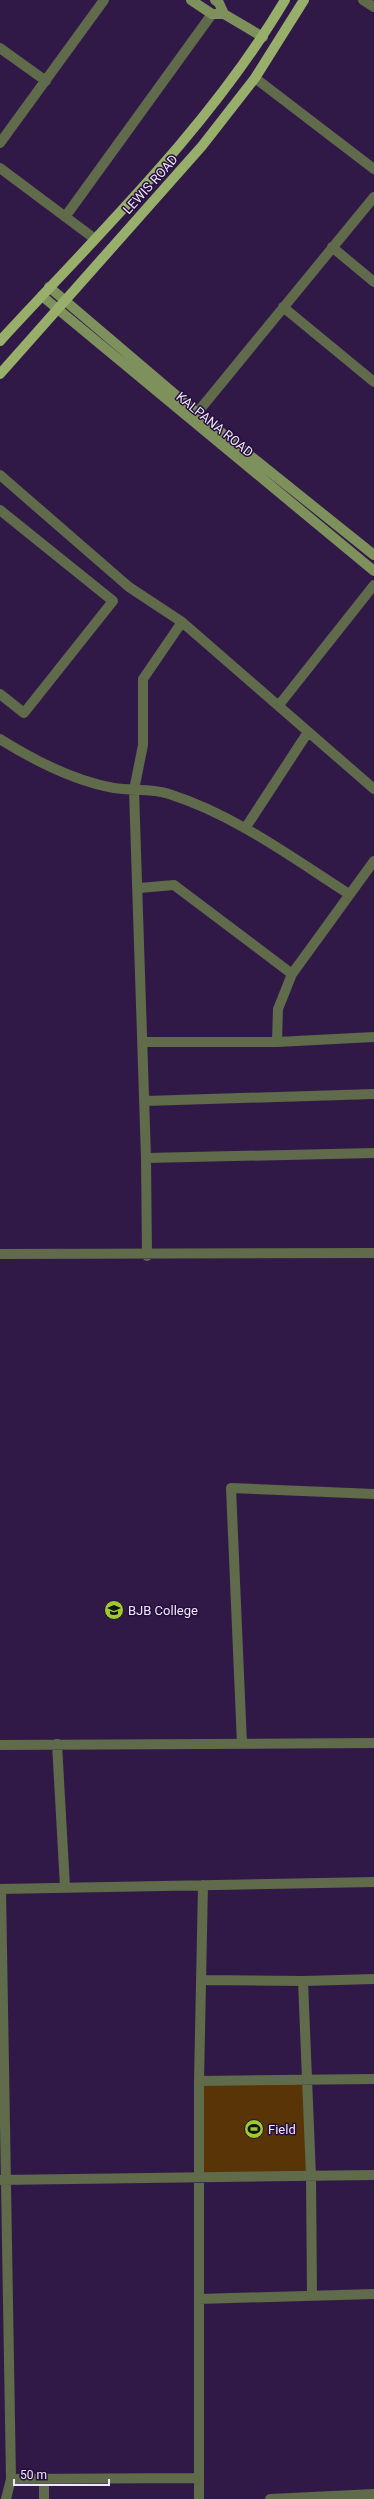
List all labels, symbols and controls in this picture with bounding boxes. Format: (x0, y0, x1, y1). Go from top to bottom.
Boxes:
street label: LEWIS ROAD (120, 152, 181, 217)
street label: KALPANA ROAD (173, 389, 256, 460)
school or university icon: BJB College (103, 1599, 125, 1621)
place label: BJB College (128, 1603, 198, 1618)
sports icon: Field (243, 2118, 265, 2140)
place label: Field (268, 2122, 296, 2137)
scale bar (14, 2461, 109, 2487)
text: 50 m (20, 2468, 47, 2482)

